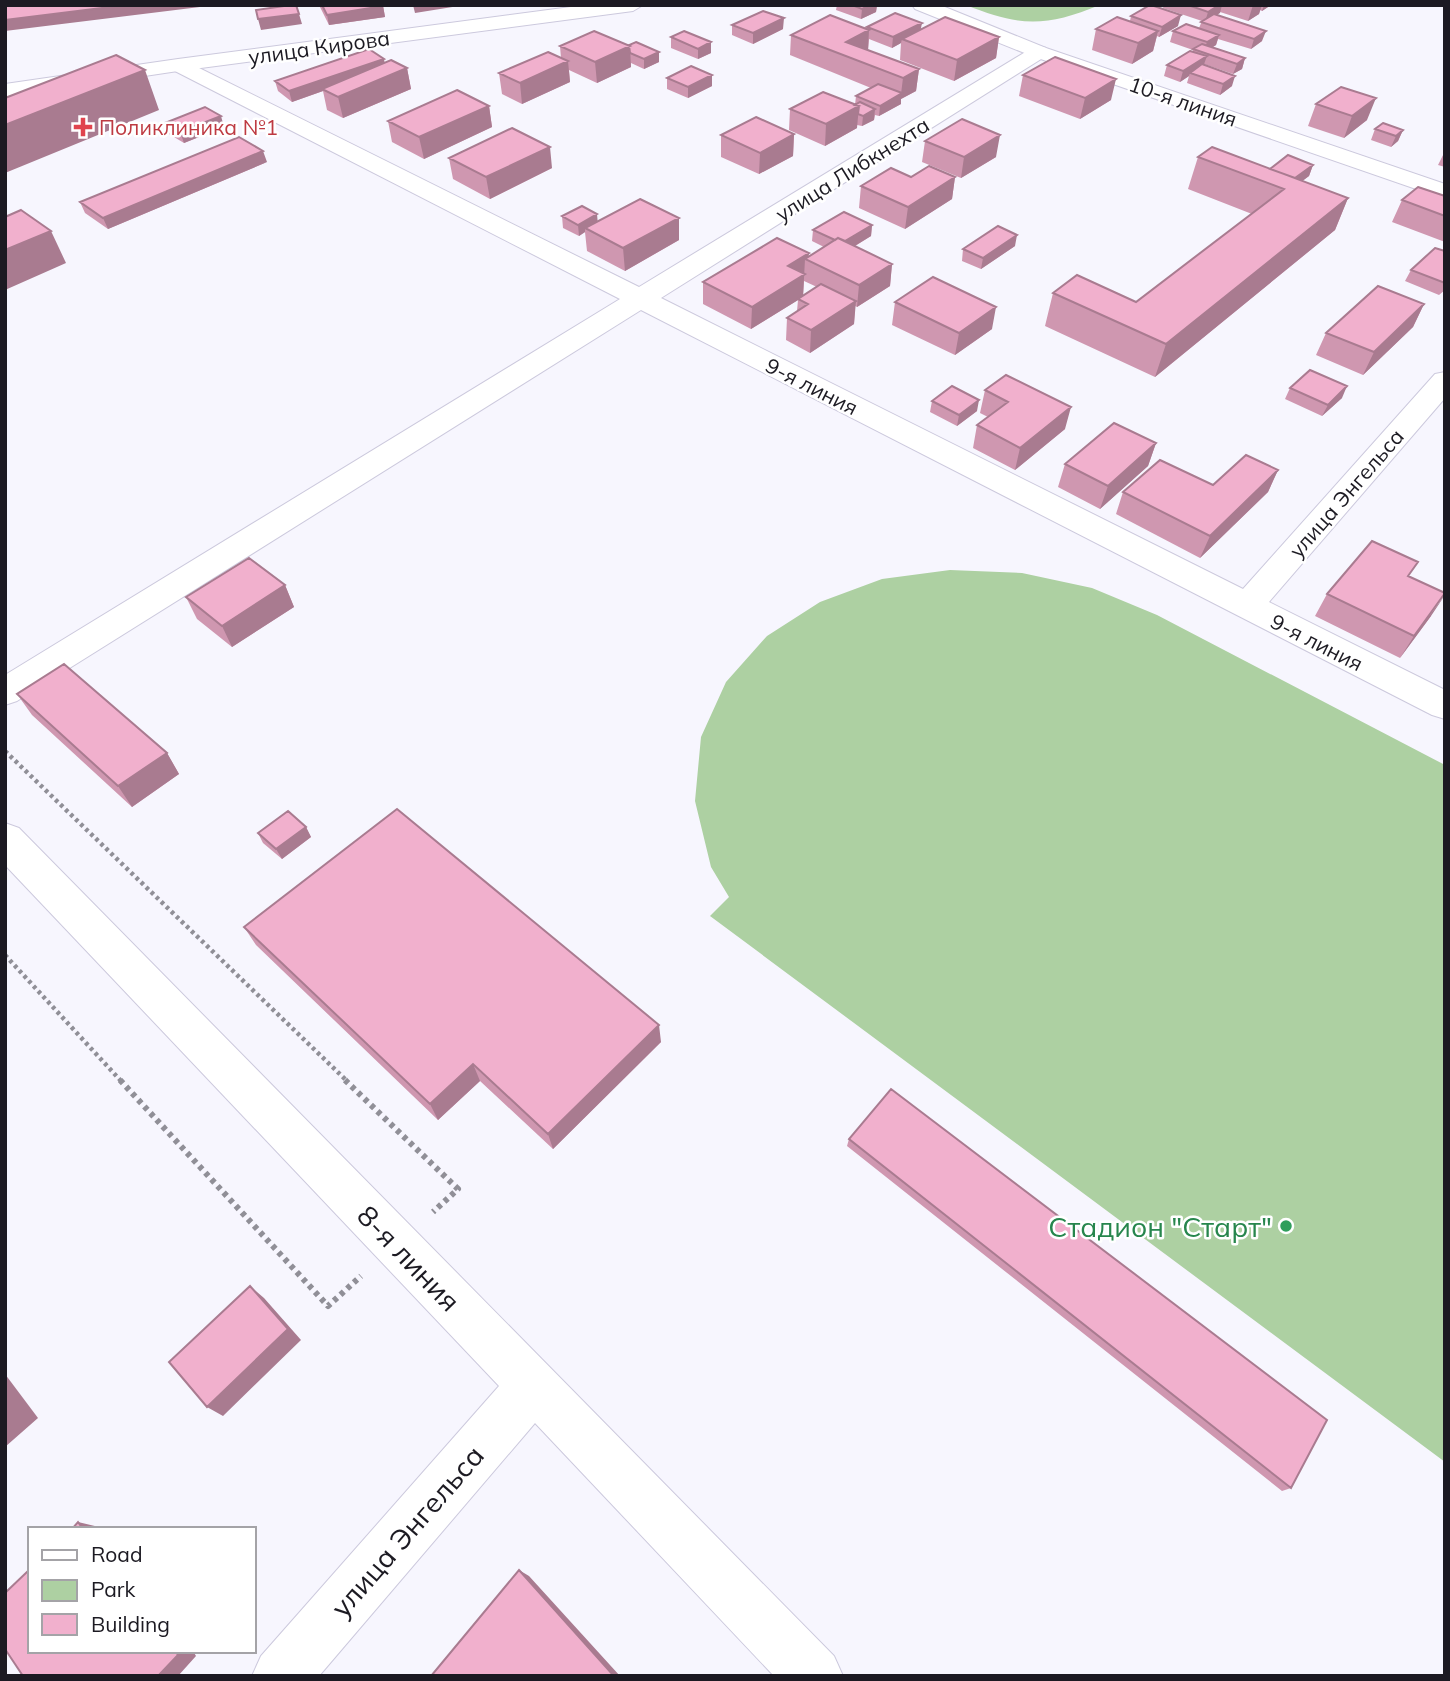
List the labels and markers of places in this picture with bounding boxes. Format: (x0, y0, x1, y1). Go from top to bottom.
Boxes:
place label: Поликлиника №1 (99, 114, 278, 140)
marker: Поликлиника №1 (73, 117, 93, 137)
place label: Стадион "Старт" (1048, 1209, 1272, 1244)
marker: Стадион "Старт" (1278, 1218, 1294, 1234)

